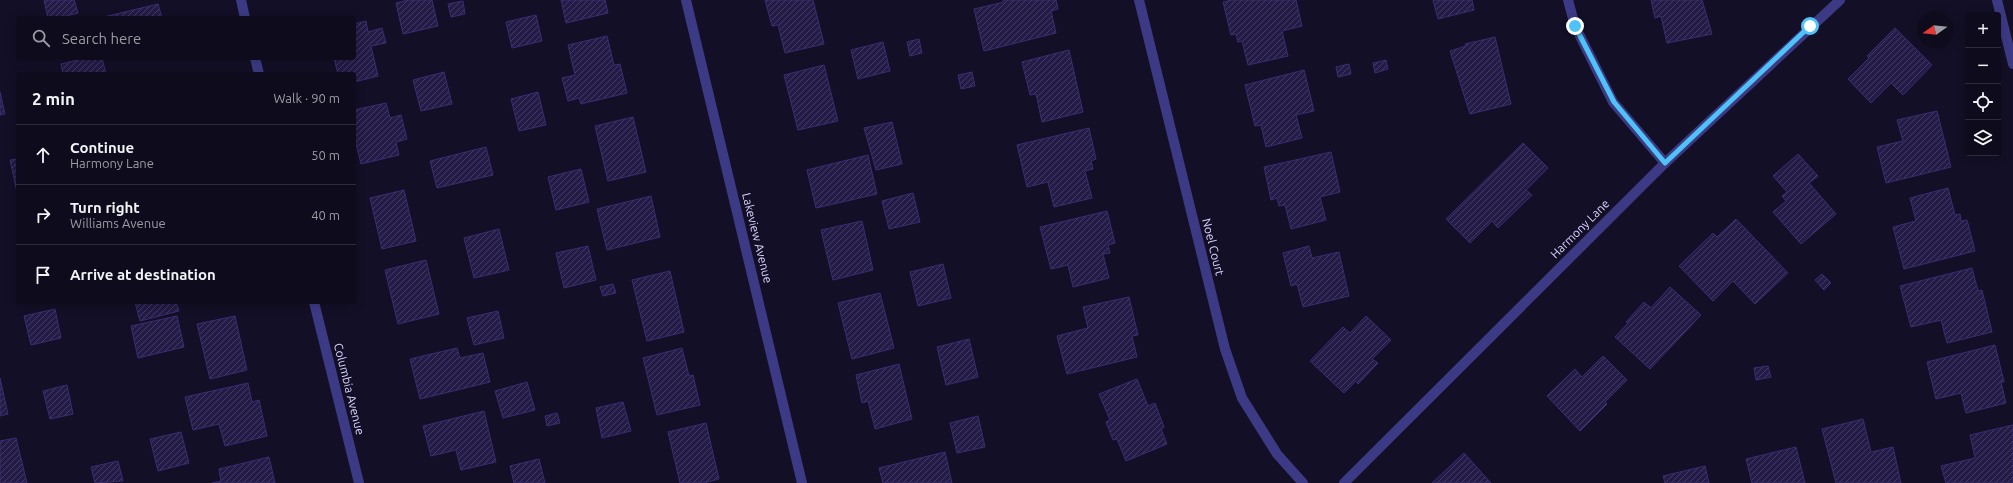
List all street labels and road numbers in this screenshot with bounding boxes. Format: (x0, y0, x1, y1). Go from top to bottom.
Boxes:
street label: Lakeview Avenue (740, 191, 775, 284)
street label: Harmony Lane (1548, 197, 1612, 261)
street label: Noel Court (1200, 217, 1227, 277)
street label: Columbia Avenue (332, 342, 367, 436)

